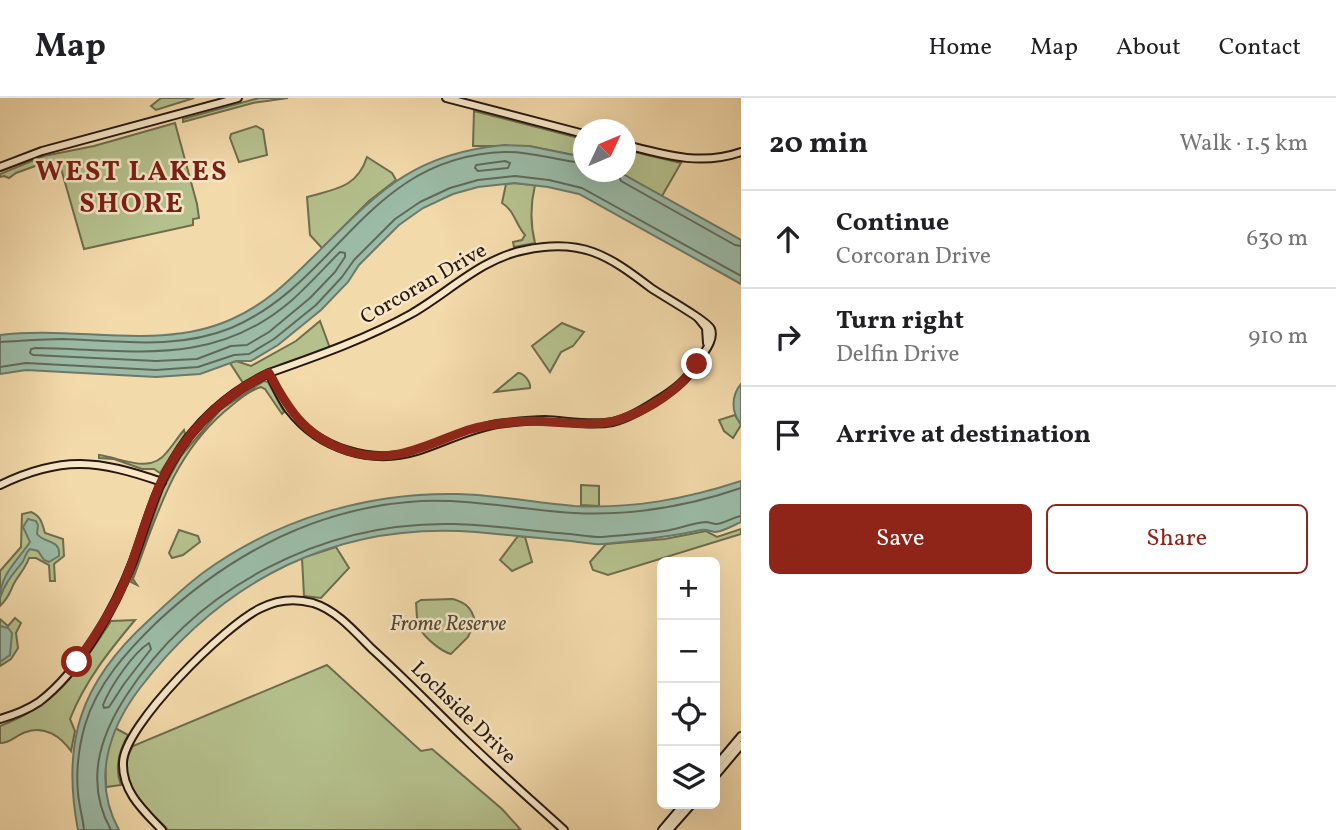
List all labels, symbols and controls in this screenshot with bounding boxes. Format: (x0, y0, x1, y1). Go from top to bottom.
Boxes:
text: Map (35, 25, 106, 71)
text: Home (928, 31, 992, 65)
text: Map (1030, 31, 1078, 65)
text: About (1116, 31, 1181, 65)
text: Contact (1219, 31, 1301, 65)
north arrow (573, 119, 636, 182)
text: 20 min (769, 123, 868, 165)
text: Walk · 1.5 km (1180, 128, 1308, 160)
district label: WEST LAKES SHORE (35, 153, 229, 224)
text: Continue (836, 205, 949, 241)
icon: ahead (769, 220, 807, 258)
text: 630 m (1247, 223, 1308, 255)
street label: Corcoran Drive (355, 236, 492, 332)
text: Corcoran Drive (836, 241, 991, 273)
text: Turn right (836, 303, 964, 339)
icon: right (769, 318, 807, 356)
text: 910 m (1248, 321, 1308, 353)
text: Delfin Drive (836, 339, 960, 371)
route end (681, 348, 712, 379)
icon: arrive (769, 416, 807, 454)
text: Arrive at destination (836, 417, 1091, 453)
button: Save (769, 504, 1032, 574)
button: Share (1046, 504, 1308, 574)
map controls (657, 557, 720, 809)
button: + (657, 557, 720, 620)
park label: Frome Reserve (390, 610, 506, 639)
button: − (657, 620, 720, 683)
route start (61, 646, 92, 677)
street label: Lochside Drive (404, 655, 522, 771)
button: locate (657, 683, 720, 746)
button: layers (657, 746, 720, 809)

